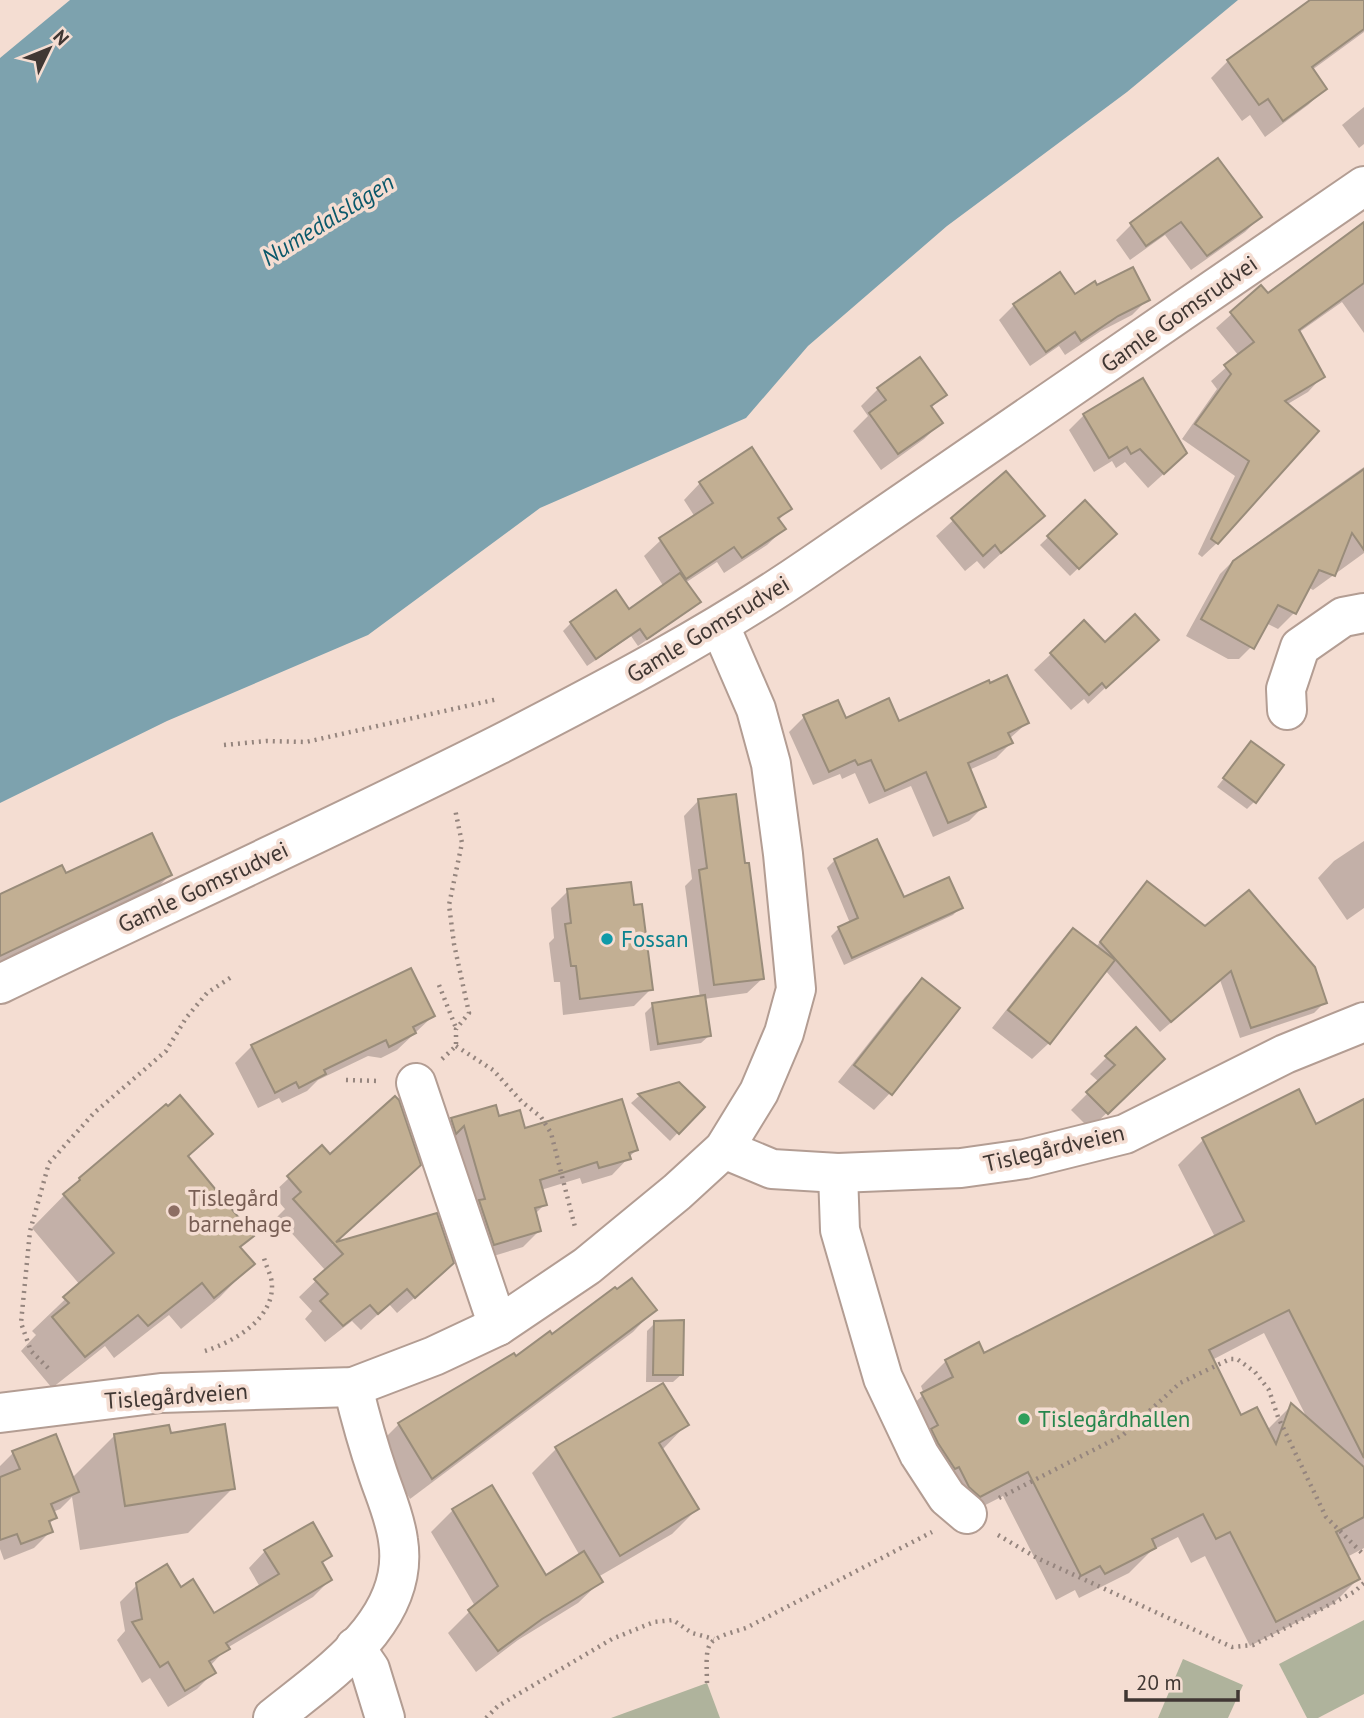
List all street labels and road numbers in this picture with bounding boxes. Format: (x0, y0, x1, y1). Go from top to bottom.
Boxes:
street label: Gamle Gomsrudvei (1095, 249, 1263, 378)
street label: Gamle Gomsrudvei (621, 569, 794, 689)
street label: Gamle Gomsrudvei (113, 834, 293, 939)
street label: Tislegårdveien (981, 1117, 1127, 1178)
street label: Tislegårdveien (103, 1376, 249, 1415)

